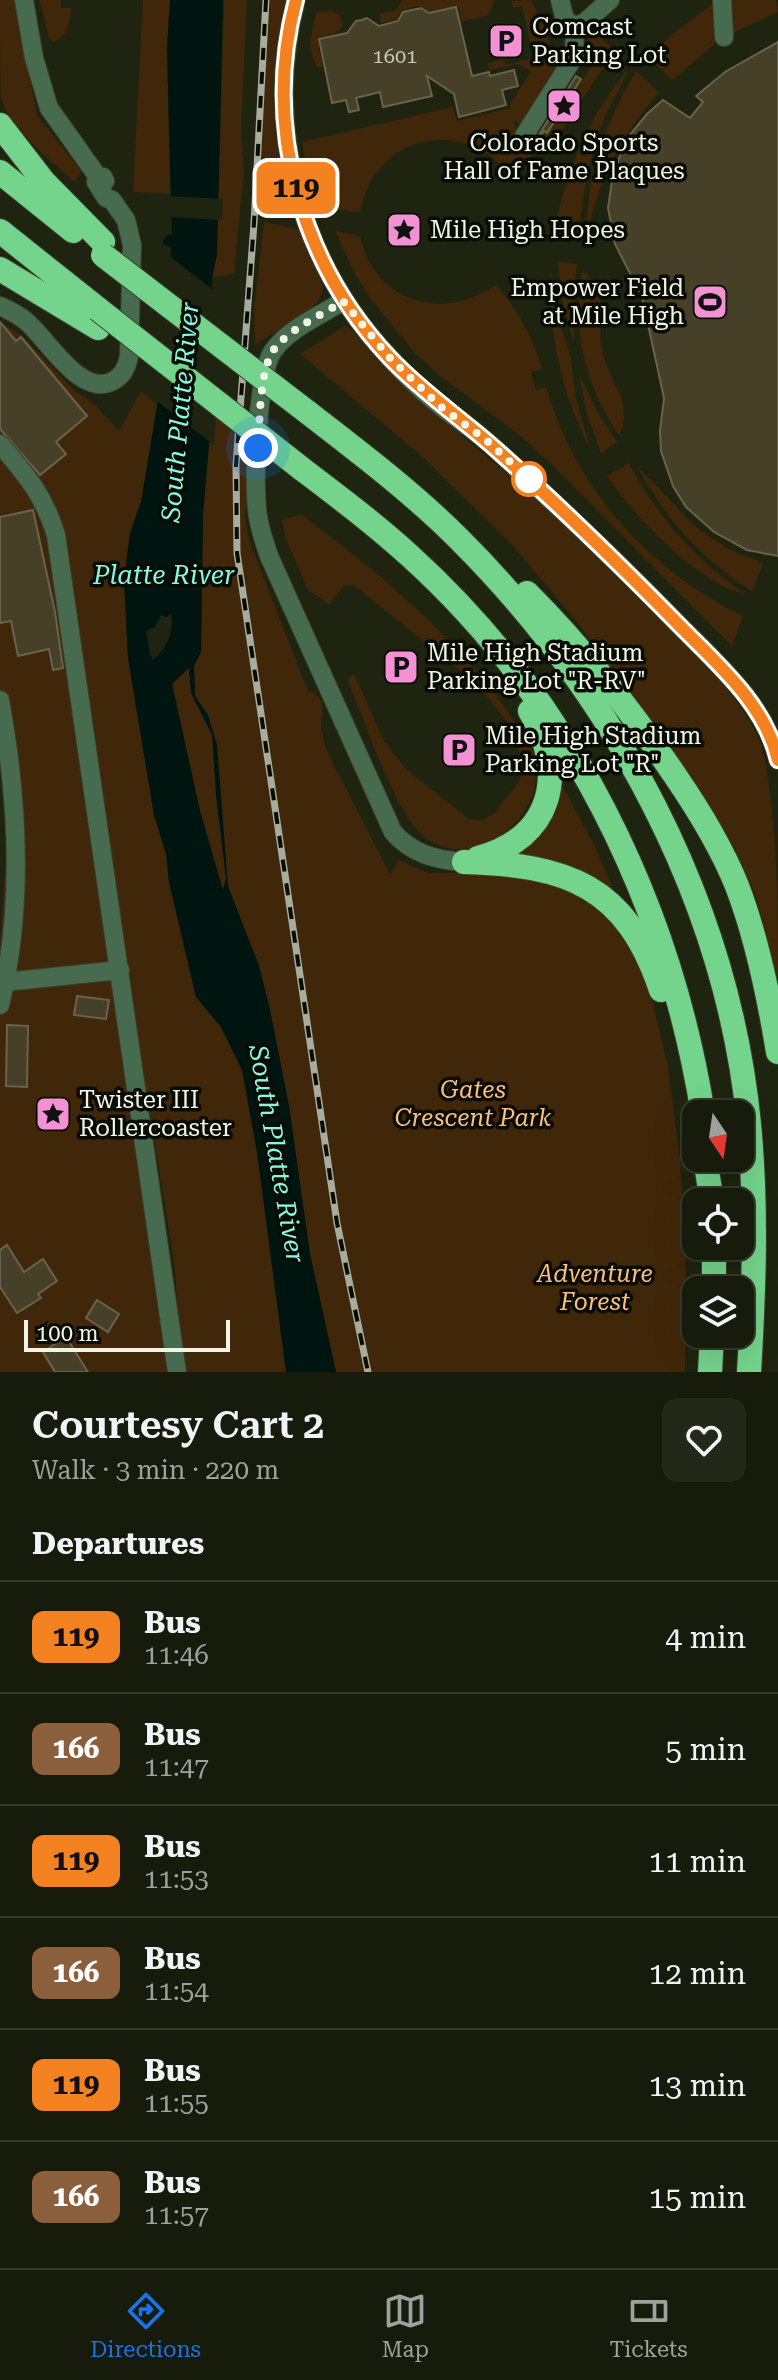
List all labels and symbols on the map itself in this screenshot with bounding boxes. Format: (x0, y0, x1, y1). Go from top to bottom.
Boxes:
place label: Comcast Parking Lot (532, 13, 666, 69)
parking icon: Comcast Parking Lot (487, 22, 525, 60)
house number: 1601 (373, 44, 417, 68)
place icon: Colorado Sports Hall of Fame Plaques (545, 87, 583, 125)
place label: Colorado Sports Hall of Fame Plaques (443, 129, 685, 185)
line badge: 119 (250, 162, 342, 214)
place icon: Mile High Hopes (385, 211, 423, 249)
place label: Mile High Hopes (430, 216, 625, 244)
place label: Empower Field at Mile High (511, 274, 684, 330)
sports icon: Empower Field at Mile High (691, 283, 729, 321)
water label: South Platte River (155, 301, 205, 524)
your location (238, 428, 278, 468)
unlabelled marker (512, 462, 546, 496)
water label: Platte River (92, 560, 235, 590)
place label: Mile High Stadium Parking Lot "R-RV" (427, 639, 646, 695)
parking icon: Mile High Stadium Parking Lot "R-RV" (382, 648, 420, 686)
place label: Mile High Stadium Parking Lot "R" (485, 722, 701, 778)
parking icon: Mile High Stadium Parking Lot "R" (440, 731, 478, 769)
water label: South Platte River (243, 1042, 311, 1265)
park label: Gates Crescent Park (395, 1076, 551, 1132)
place label: Twister III Rollercoaster (79, 1086, 232, 1142)
place icon: Twister III Rollercoaster (34, 1095, 72, 1133)
north arrow (682, 1100, 754, 1172)
park label: Adventure Forest (535, 1260, 653, 1316)
scale bar (24, 1316, 230, 1352)

